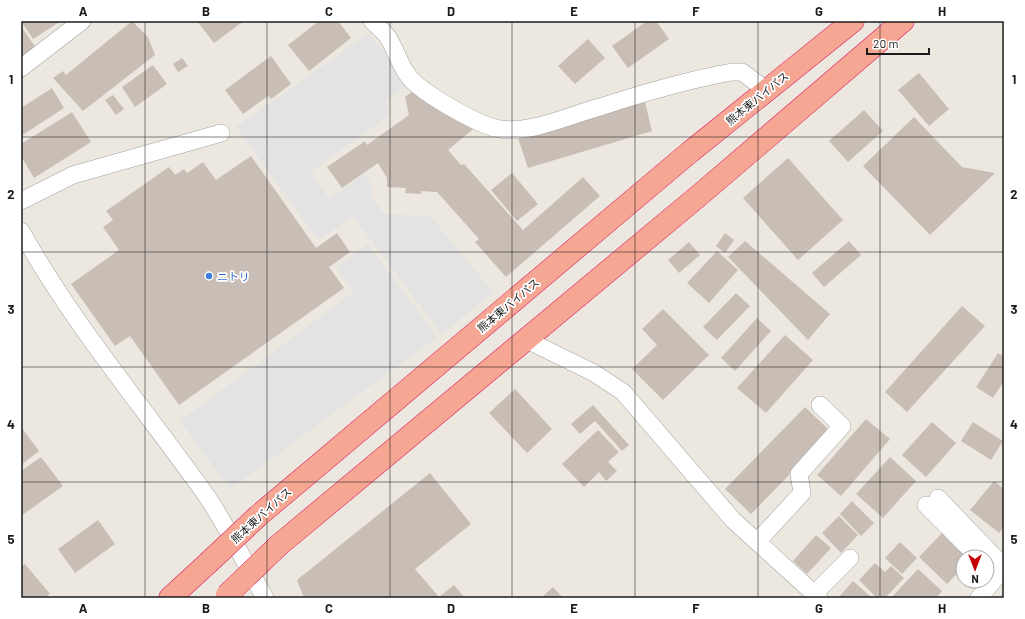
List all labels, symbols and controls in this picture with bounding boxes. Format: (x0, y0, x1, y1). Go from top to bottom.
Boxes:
text: A (79, 3, 88, 19)
text: B (202, 3, 210, 19)
text: C (325, 3, 333, 19)
text: D (447, 3, 455, 19)
text: E (570, 3, 578, 19)
text: F (692, 3, 700, 19)
text: G (815, 3, 823, 19)
text: H (938, 3, 946, 19)
scale bar (867, 30, 929, 56)
text: 20 m (873, 36, 899, 50)
street label: 熊本東バイパス (723, 69, 791, 127)
text: 1 (9, 71, 13, 87)
text: 1 (1012, 71, 1016, 87)
text: 2 (7, 186, 15, 202)
text: 2 (1010, 186, 1018, 202)
place label: ニトリ (217, 270, 250, 283)
marker: ニトリ (204, 271, 214, 281)
street label: 熊本東バイパス (474, 275, 542, 335)
text: 3 (7, 301, 15, 317)
text: 3 (1010, 301, 1018, 317)
text: 4 (7, 416, 15, 432)
text: 4 (1010, 416, 1018, 432)
street label: 熊本東バイパス (228, 484, 294, 546)
text: 5 (7, 531, 15, 547)
text: 5 (1010, 531, 1018, 547)
north arrow (955, 549, 995, 589)
text: N (971, 573, 979, 586)
text: A (79, 600, 88, 616)
text: B (202, 600, 210, 616)
text: C (325, 600, 333, 616)
text: D (447, 600, 455, 616)
text: E (570, 600, 578, 616)
text: F (692, 600, 700, 616)
text: G (815, 600, 823, 616)
text: H (938, 600, 946, 616)

